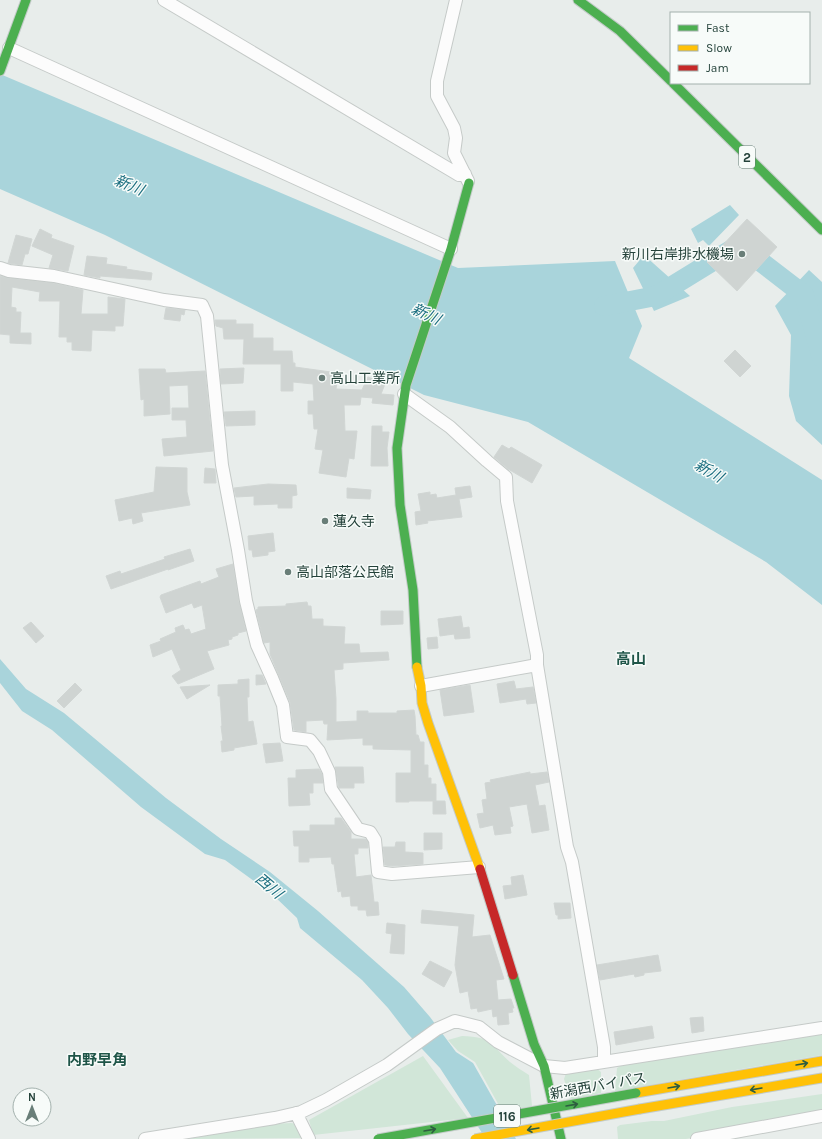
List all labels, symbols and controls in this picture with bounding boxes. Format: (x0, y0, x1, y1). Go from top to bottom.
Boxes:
legend (670, 12, 810, 84)
text: Fast (706, 21, 730, 35)
text: Slow (706, 41, 732, 55)
text: Jam (706, 61, 729, 75)
road number: 2 (739, 146, 755, 168)
water label: 新川 (112, 171, 148, 200)
place label: 新川右岸排水機場 (622, 246, 734, 263)
marker: 新川右岸排水機場 (737, 249, 747, 259)
water label: 新川 (409, 300, 445, 329)
place label: 高山工業所 (330, 370, 400, 387)
marker: 高山工業所 (317, 373, 327, 383)
water label: 新川 (692, 456, 728, 487)
place label: 蓮久寺 (333, 513, 375, 530)
marker: 蓮久寺 (320, 516, 330, 526)
place label: 高山部落公民館 (296, 564, 394, 581)
marker: 高山部落公民館 (283, 567, 293, 577)
district label: 高山 (616, 650, 646, 668)
water label: 西川 (252, 869, 288, 904)
district label: 内野早角 (67, 1051, 127, 1069)
one-way arrow (796, 1060, 809, 1068)
street label: 新潟西バイパス (548, 1069, 648, 1103)
one-way arrow (667, 1082, 680, 1090)
one-way arrow (750, 1086, 763, 1094)
north arrow (12, 1087, 52, 1127)
text: N (28, 1091, 36, 1104)
one-way arrow (565, 1100, 578, 1108)
road number: 116 (494, 1105, 520, 1127)
one-way arrow (526, 1125, 539, 1133)
one-way arrow (423, 1126, 436, 1134)

